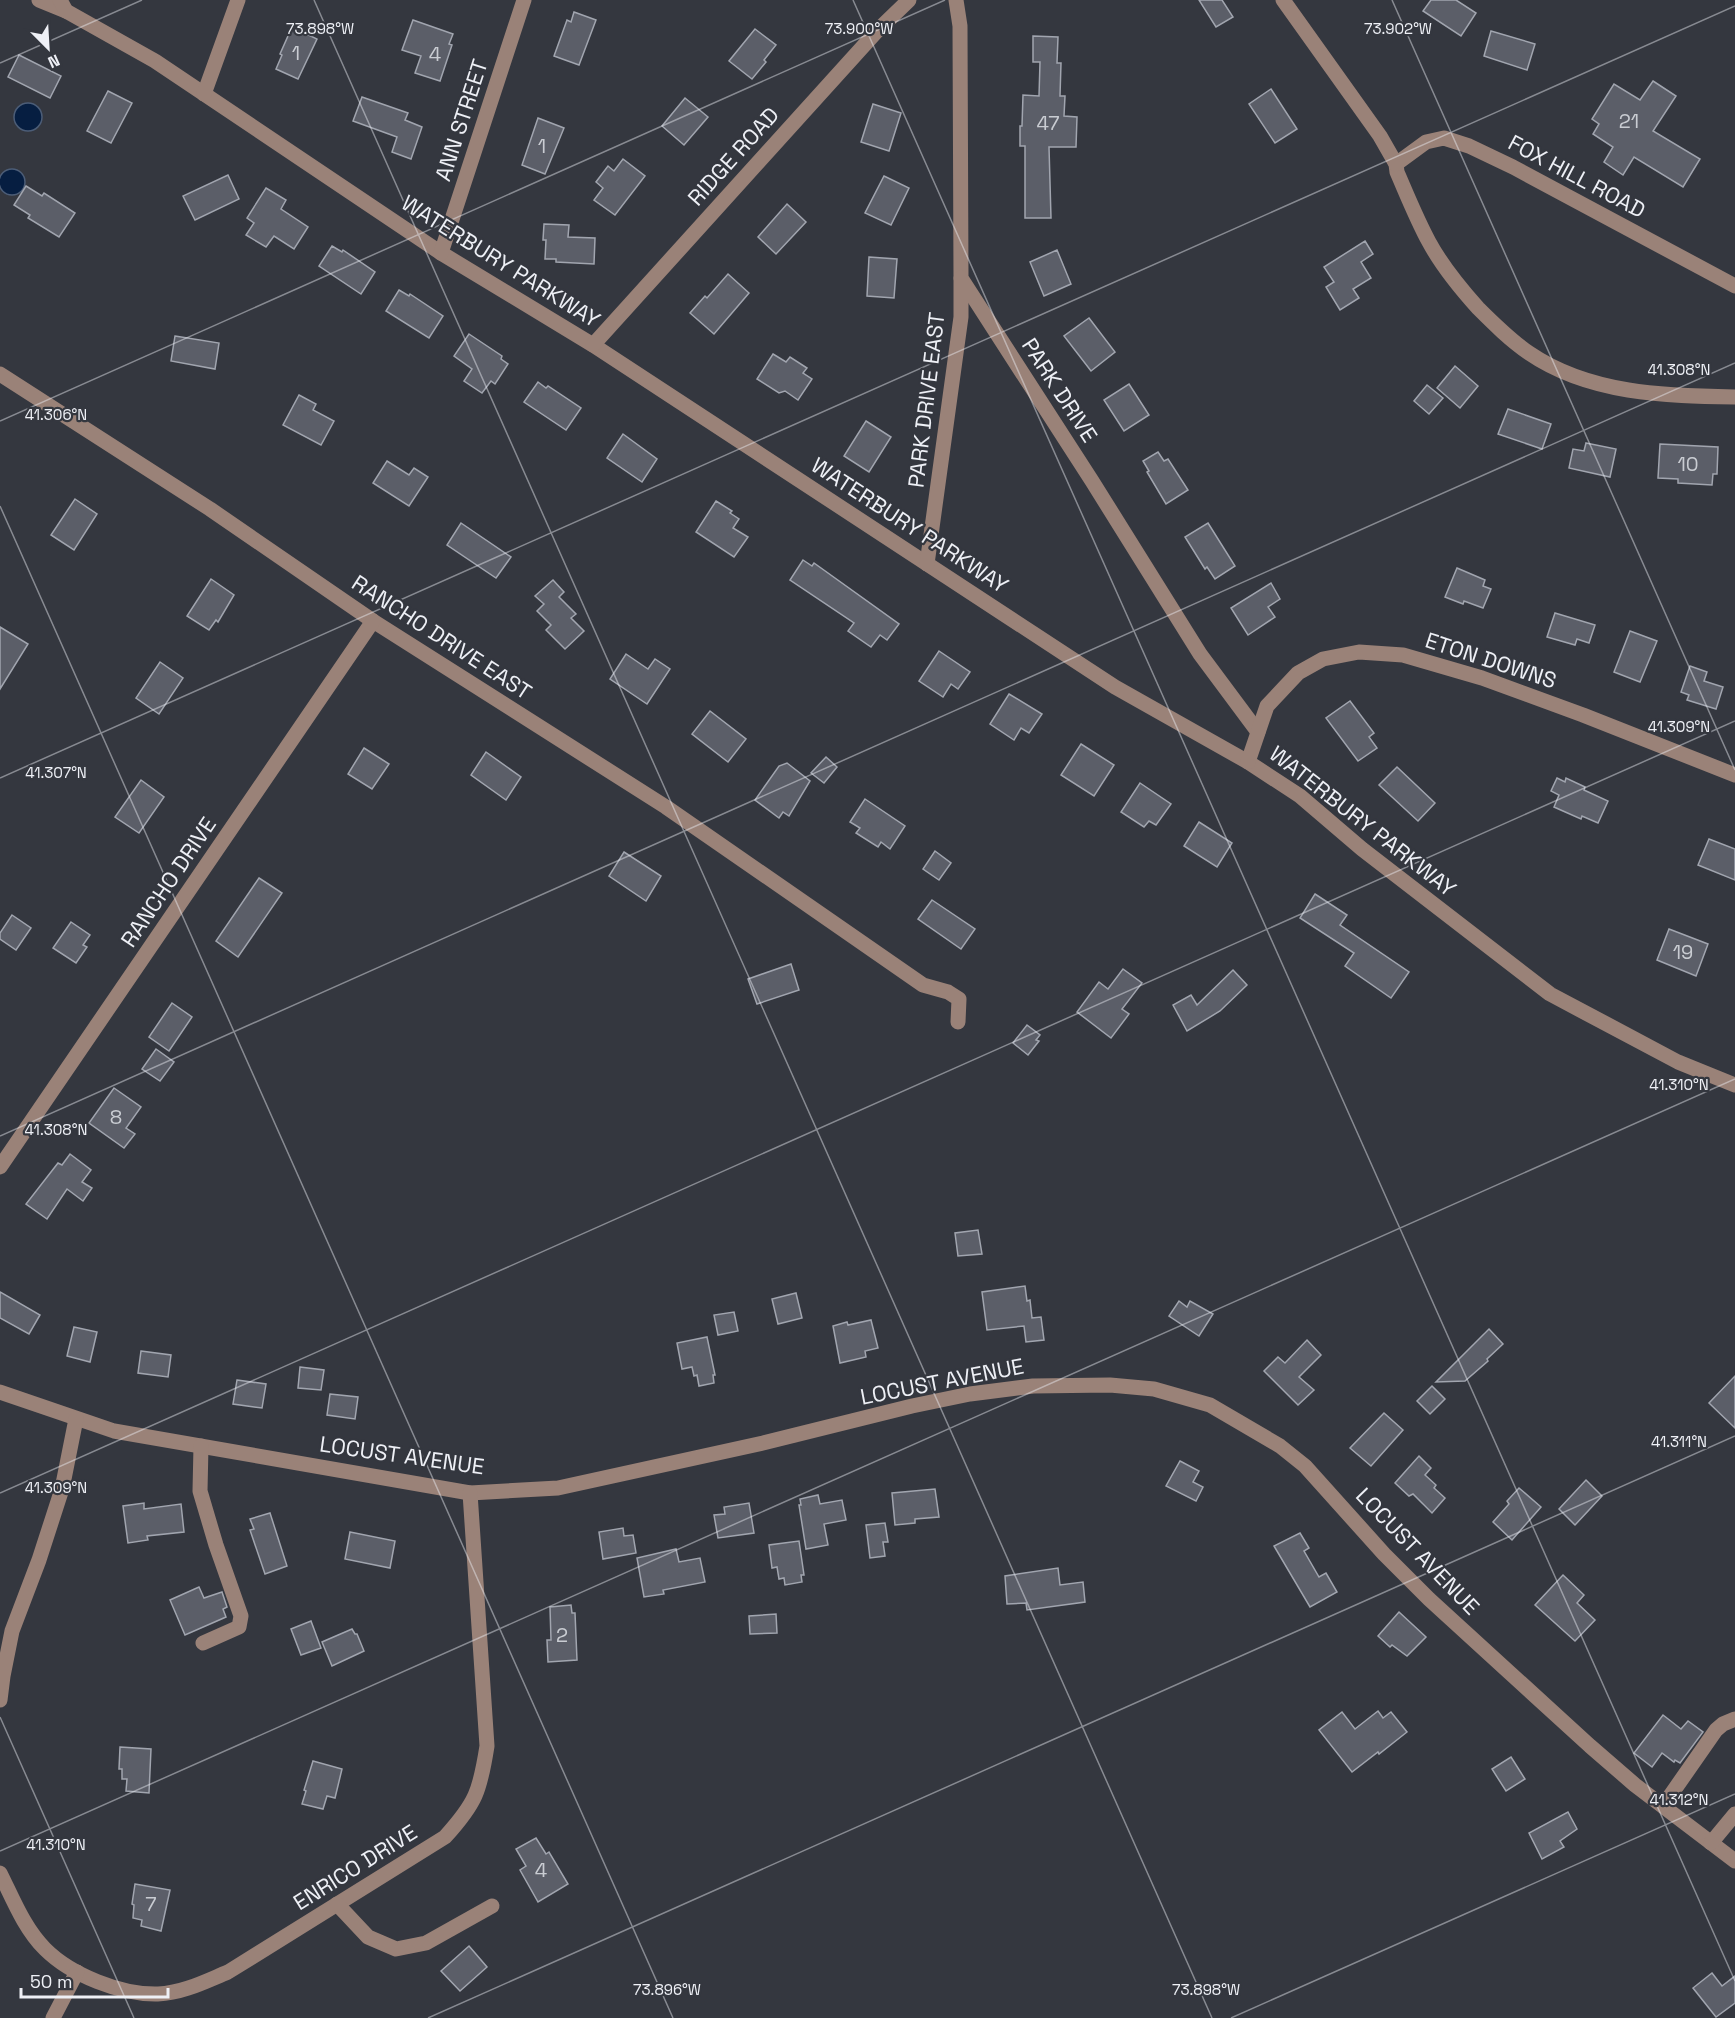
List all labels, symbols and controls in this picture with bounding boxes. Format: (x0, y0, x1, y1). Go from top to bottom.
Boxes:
north arrow (18, 18, 78, 78)
text: 73.898°W (286, 19, 354, 38)
text: 73.900°W (825, 19, 893, 38)
text: 73.902°W (1364, 19, 1432, 38)
house number: 1 (292, 40, 300, 66)
house number: 4 (429, 41, 441, 67)
text: N (45, 49, 63, 73)
street label: ANN STREET (428, 56, 494, 184)
street label: RIDGE ROAD (681, 101, 785, 211)
house number: 21 (1619, 108, 1639, 134)
house number: 47 (1036, 110, 1060, 136)
street label: FOX HILL ROAD (1504, 128, 1650, 224)
house number: 1 (538, 133, 546, 159)
street label: WATERBURY PARKWAY (396, 188, 606, 334)
street label: PARK DRIVE EAST (901, 311, 951, 489)
street label: PARK DRIVE (1016, 333, 1104, 447)
text: 41.308°N (1648, 360, 1710, 379)
text: 41.306°N (25, 405, 87, 424)
street label: WATERBURY PARKWAY (806, 451, 1014, 599)
house number: 10 (1677, 451, 1699, 477)
street label: RANCHO DRIVE EAST (347, 568, 537, 706)
street label: ETON DOWNS (1422, 626, 1560, 694)
text: 41.309°N (1648, 717, 1710, 736)
street label: WATERBURY PARKWAY (1264, 739, 1462, 903)
text: 41.307°N (25, 763, 87, 782)
street label: RANCHO DRIVE (114, 812, 222, 952)
house number: 19 (1673, 939, 1693, 965)
text: 41.310°N (1649, 1075, 1709, 1094)
house number: 8 (110, 1104, 122, 1130)
text: 41.308°N (25, 1120, 87, 1139)
street label: LOCUST AVENUE (858, 1351, 1026, 1411)
street label: LOCUST AVENUE (318, 1430, 486, 1480)
text: 41.311°N (1651, 1432, 1707, 1451)
text: 41.309°N (25, 1478, 87, 1497)
street label: LOCUST AVENUE (1350, 1482, 1486, 1620)
house number: 2 (556, 1622, 568, 1648)
text: 41.312°N (1650, 1790, 1708, 1809)
street label: ENRICO DRIVE (288, 1818, 422, 1916)
text: 41.310°N (26, 1835, 86, 1854)
house number: 4 (535, 1857, 547, 1883)
house number: 7 (145, 1891, 157, 1917)
scale bar (21, 1961, 168, 1999)
text: 50 m (30, 1970, 72, 1993)
text: 73.896°W (633, 1980, 701, 1999)
text: 73.898°W (1172, 1980, 1240, 1999)

